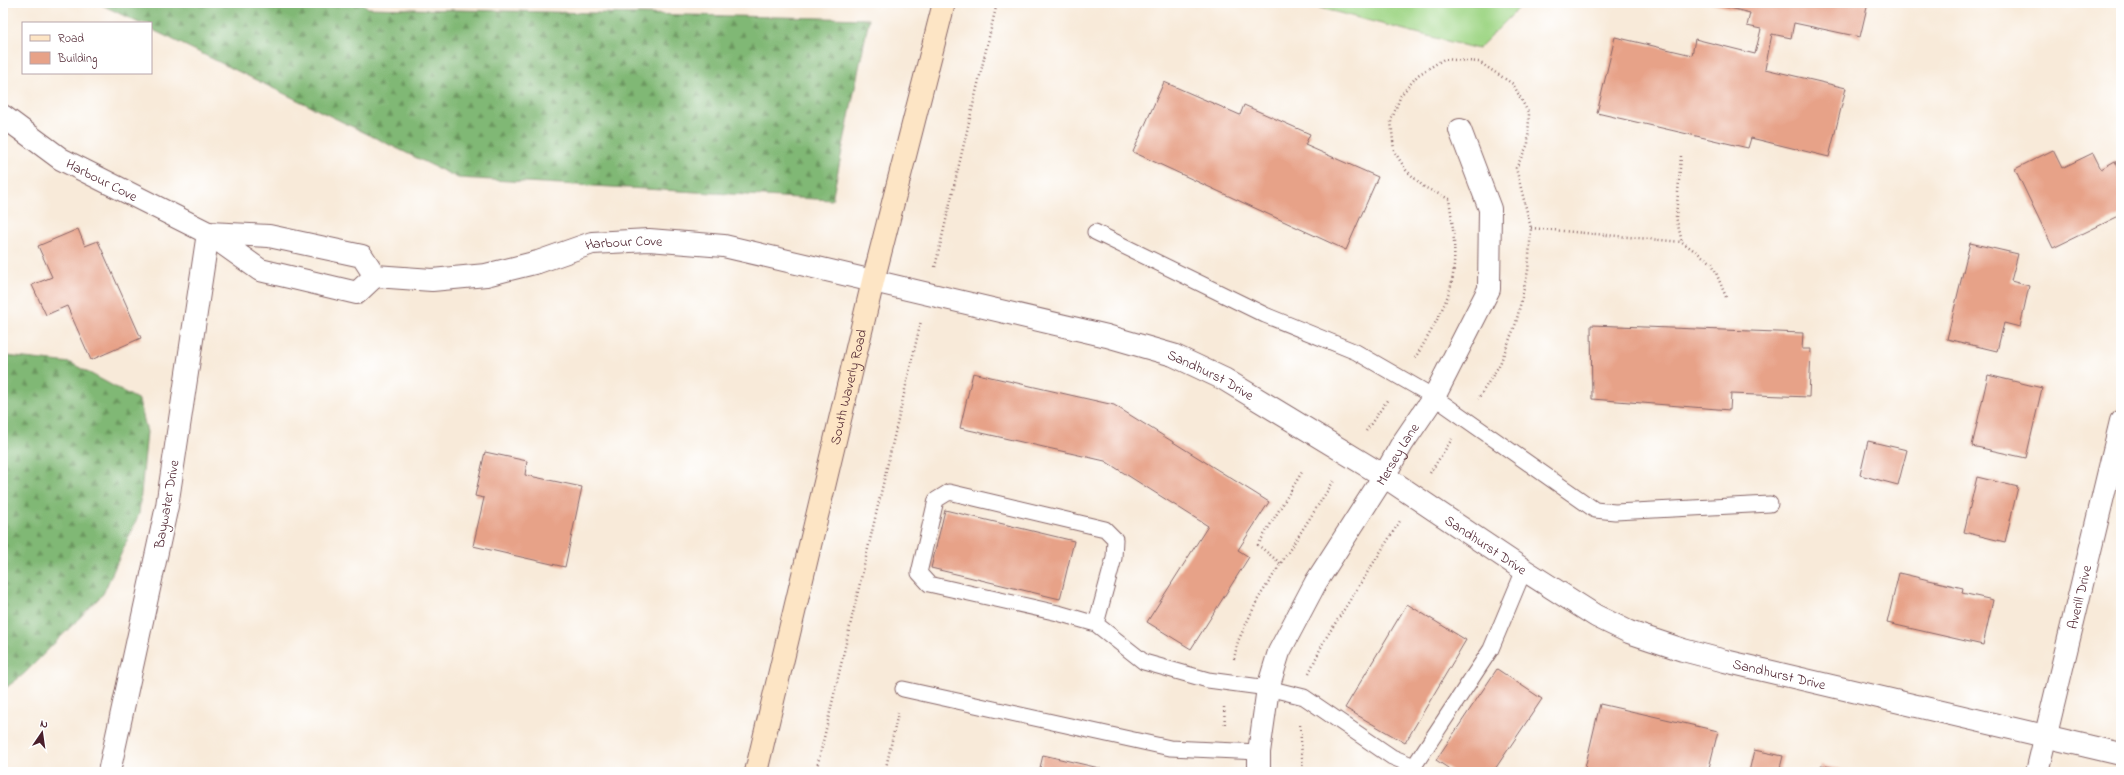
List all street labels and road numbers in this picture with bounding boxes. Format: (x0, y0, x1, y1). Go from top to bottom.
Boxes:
street label: Harbour Cove (62, 154, 141, 208)
street label: Harbour Cove (582, 231, 664, 257)
street label: South Waverly Road (825, 327, 873, 447)
street label: Sandhurst Drive (1165, 345, 1258, 407)
street label: Mersey Lane (1371, 419, 1426, 490)
street label: Baywater Drive (149, 458, 187, 551)
street label: Sandhurst Drive (1440, 511, 1531, 581)
street label: Averill Drive (2063, 562, 2098, 631)
street label: Sandhurst Drive (1730, 654, 1828, 696)

